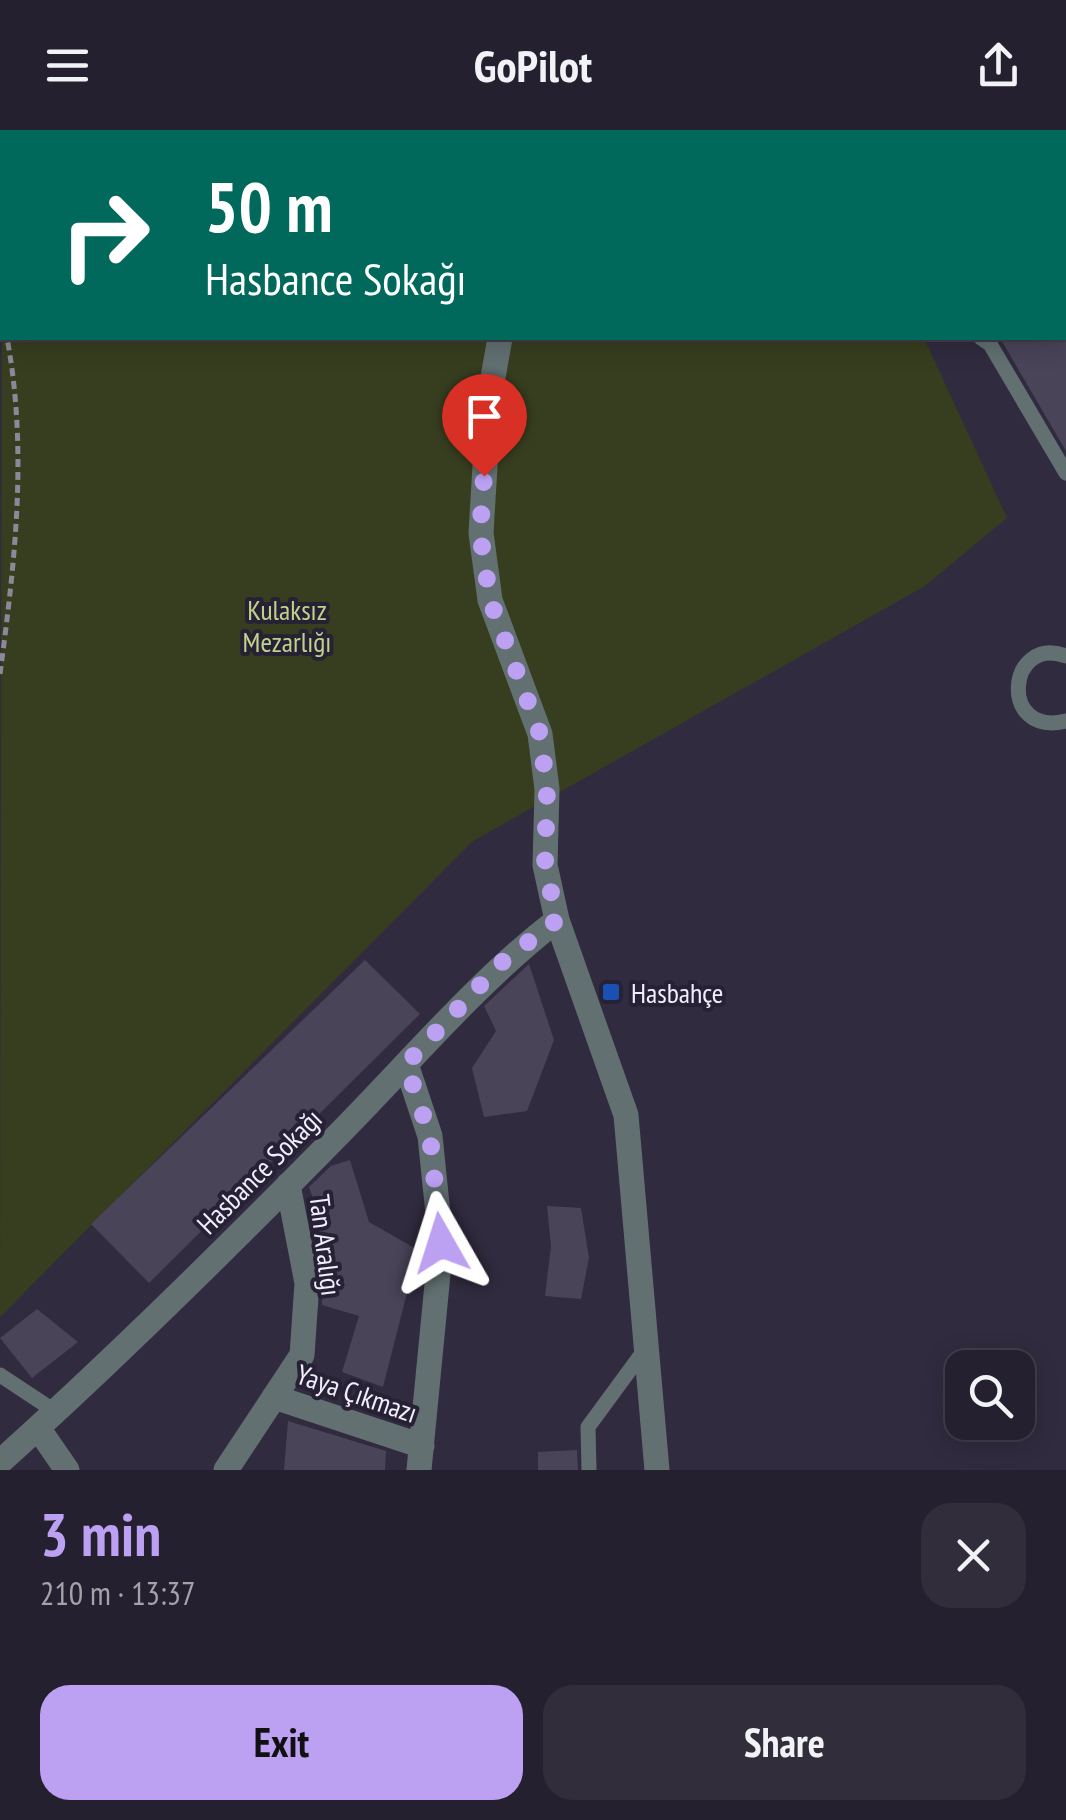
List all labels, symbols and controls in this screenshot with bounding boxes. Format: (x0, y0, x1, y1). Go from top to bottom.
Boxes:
text: GoPilot (474, 36, 592, 94)
icon: menu (40, 38, 95, 93)
icon: share (971, 38, 1026, 93)
text: 50 m (205, 161, 333, 251)
icon: right (40, 170, 170, 300)
text: Hasbance Sokağı (205, 249, 466, 307)
pin (442, 374, 527, 477)
icon: arrive (457, 389, 512, 444)
park label: Kulaksız Mezarlığı (243, 591, 331, 660)
place label: Hasbahçe (631, 974, 723, 1011)
marker: Hasbahçe (600, 981, 622, 1003)
street label: Hasbance Sokağı (188, 1100, 330, 1242)
position arrow (389, 1191, 493, 1295)
street label: Tan Aralığı (301, 1192, 351, 1298)
map controls (945, 1350, 1035, 1440)
button: search (945, 1350, 1035, 1440)
street label: Yaya Çıkmazı (292, 1355, 422, 1431)
text: 3 min (40, 1495, 161, 1573)
button: close (921, 1503, 1026, 1608)
text: 210 m · 13:37 (40, 1572, 195, 1614)
button: Exit (40, 1685, 523, 1800)
button: Share (543, 1685, 1026, 1800)

